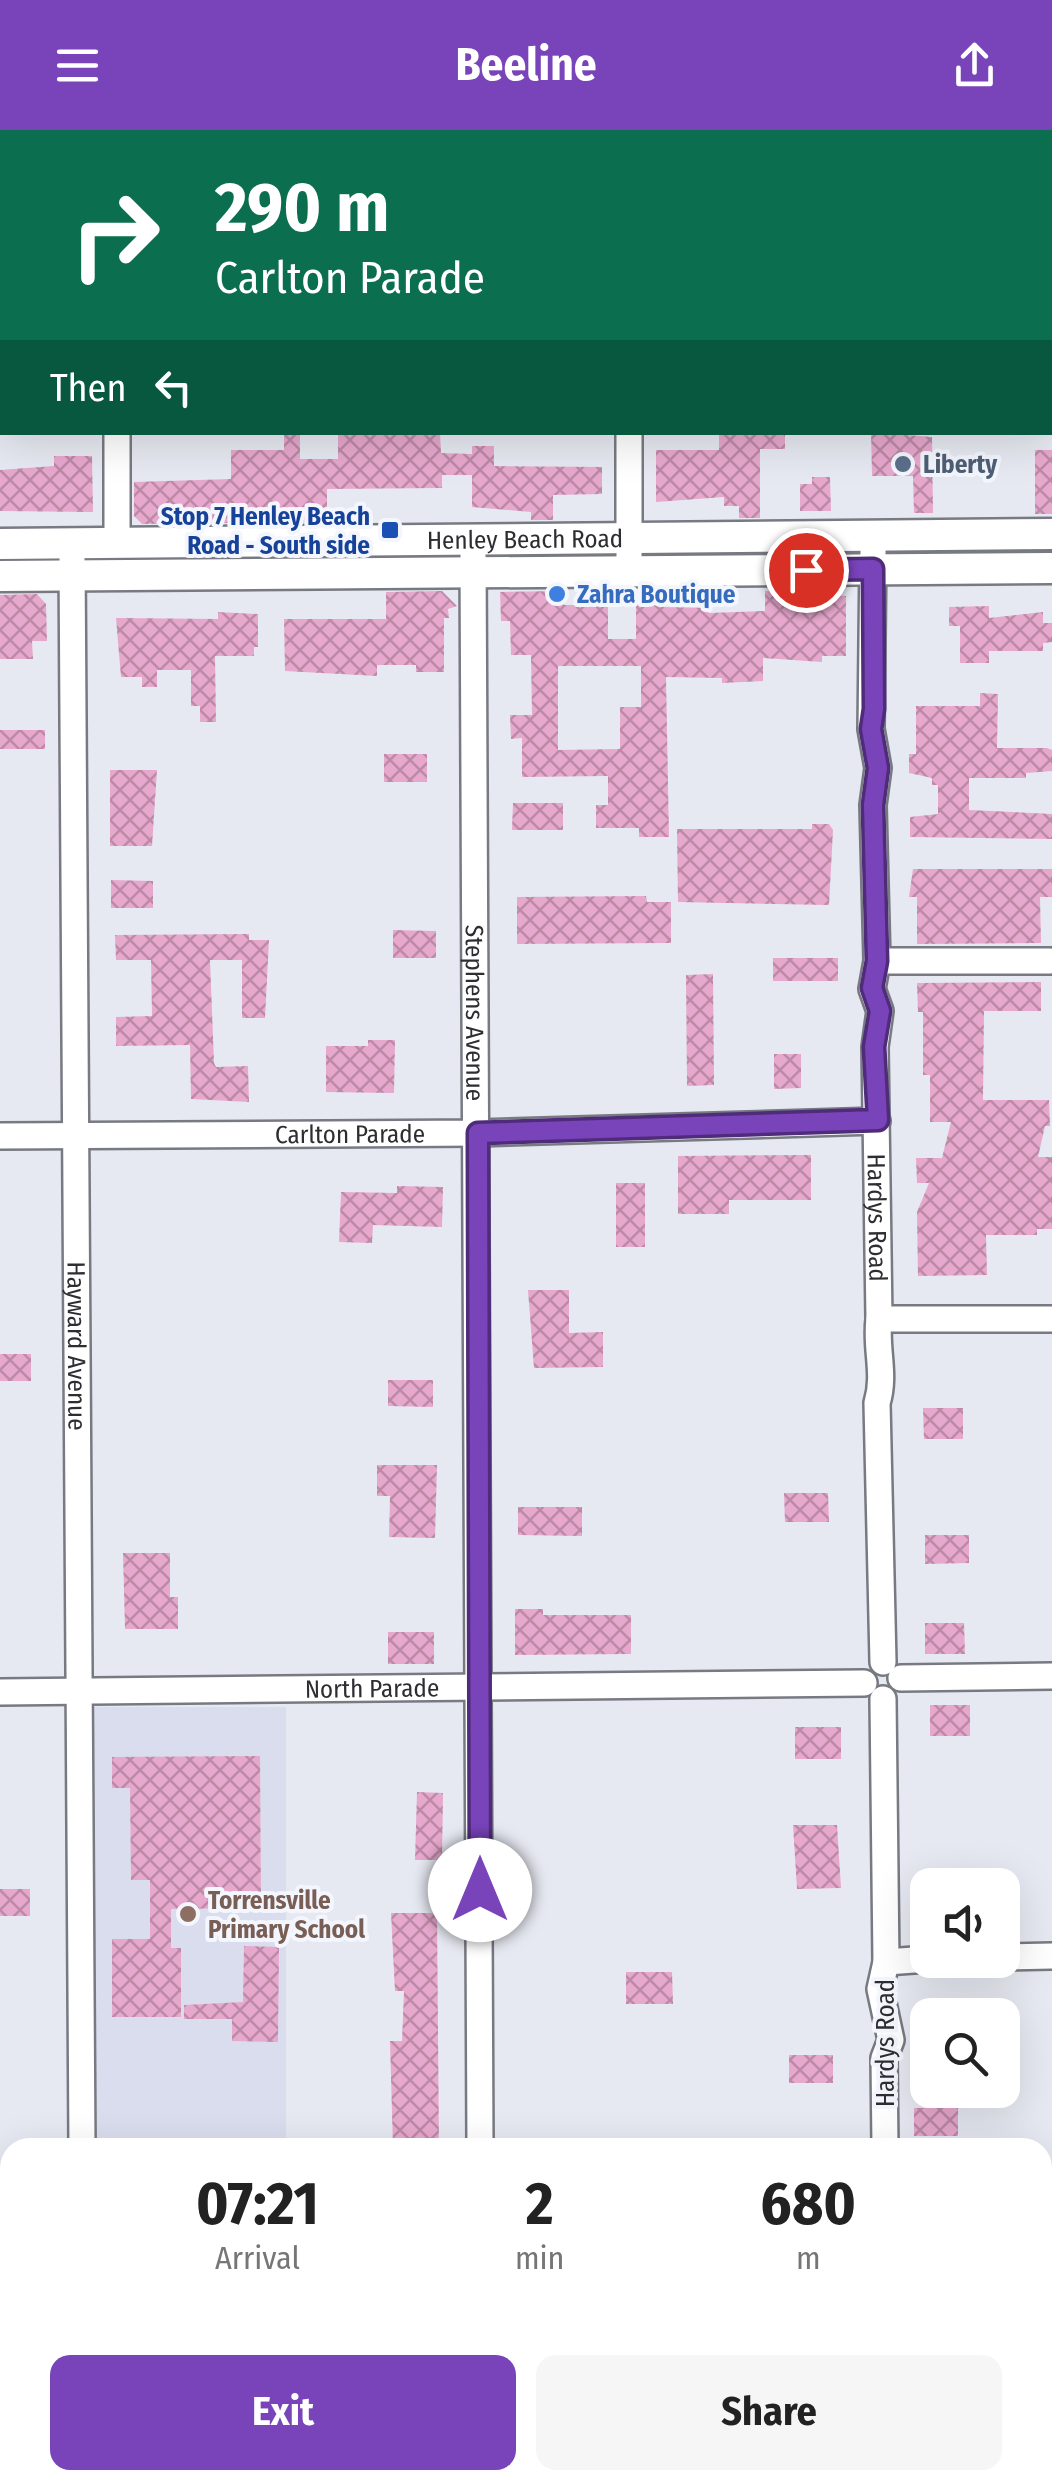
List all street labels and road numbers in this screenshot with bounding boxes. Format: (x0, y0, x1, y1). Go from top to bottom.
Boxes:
street label: Henley Beach Road (427, 524, 623, 556)
street label: Stephens Avenue (459, 925, 489, 1101)
street label: Carlton Parade (275, 1119, 425, 1150)
street label: Hardys Road (861, 1153, 892, 1282)
street label: Hayward Avenue (60, 1261, 91, 1431)
street label: North Parade (305, 1673, 439, 1705)
street label: Hardys Road (871, 1979, 901, 2107)

